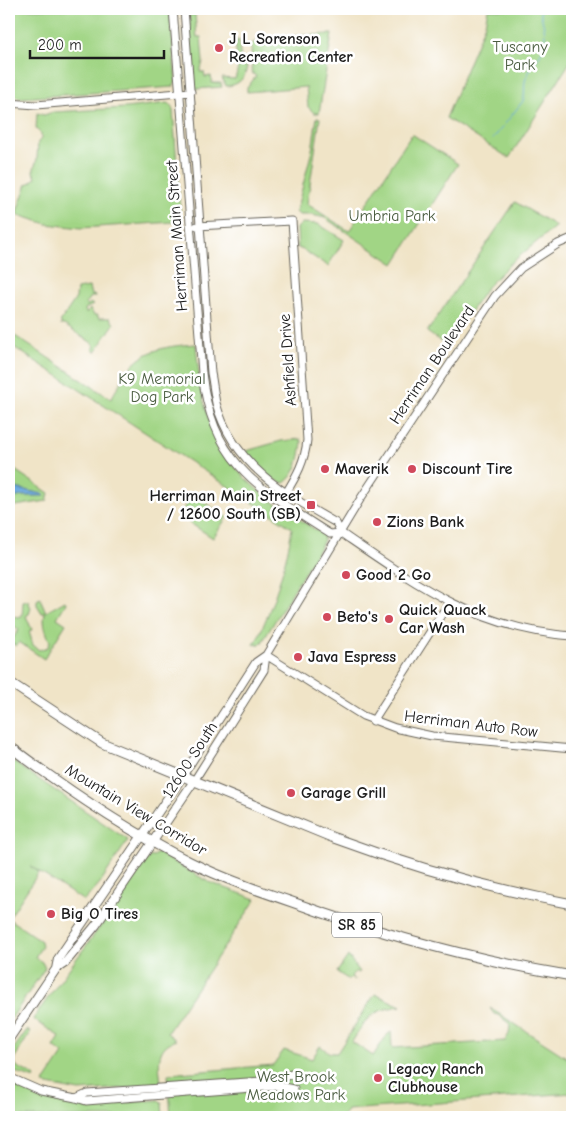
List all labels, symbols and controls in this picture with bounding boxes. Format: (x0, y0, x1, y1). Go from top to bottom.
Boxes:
scale bar (30, 28, 164, 60)
place label: J L Sorenson Recreation Center (229, 30, 353, 66)
text: 200 m (38, 36, 82, 54)
park label: Tuscany Park (492, 38, 548, 74)
marker: J L Sorenson Recreation Center (213, 42, 225, 54)
street label: Herriman Main Street (163, 160, 191, 312)
park label: Umbria Park (348, 207, 436, 225)
street label: Herriman Boulevard (386, 302, 478, 428)
street label: Ashfield Drive (276, 313, 300, 407)
park label: K9 Memorial Dog Park (118, 370, 206, 406)
place label: Maverik (335, 460, 389, 478)
place label: Discount Tire (422, 460, 513, 478)
marker: Maverik (319, 463, 331, 475)
marker: Discount Tire (406, 463, 418, 475)
place label: Herriman Main Street / 12600 South (SB) (149, 487, 302, 523)
marker: Herriman Main Street / 12600 South (SB) (305, 499, 317, 511)
place label: Zions Bank (387, 513, 464, 531)
marker: Zions Bank (371, 516, 383, 528)
place label: Good 2 Go (356, 566, 431, 584)
marker: Good 2 Go (340, 569, 352, 581)
place label: Quick Quack Car Wash (399, 601, 486, 637)
place label: Beto's (337, 608, 378, 626)
marker: Beto's (321, 611, 333, 623)
marker: Quick Quack Car Wash (383, 613, 395, 625)
place label: Java Espress (308, 648, 396, 666)
marker: Java Espress (292, 651, 304, 663)
street label: Herriman Auto Row (403, 707, 539, 741)
street label: 12600 South (159, 719, 221, 801)
street label: Mountain View Corridor (62, 761, 211, 860)
place label: Garage Grill (301, 784, 386, 802)
marker: Garage Grill (285, 787, 297, 799)
place label: Big O Tires (61, 905, 138, 923)
marker: Big O Tires (45, 908, 57, 920)
road number: SR 85 (332, 912, 382, 938)
place label: Legacy Ranch Clubhouse (388, 1060, 484, 1096)
park label: West Brook Meadows Park (247, 1068, 346, 1104)
marker: Legacy Ranch Clubhouse (372, 1072, 384, 1084)

